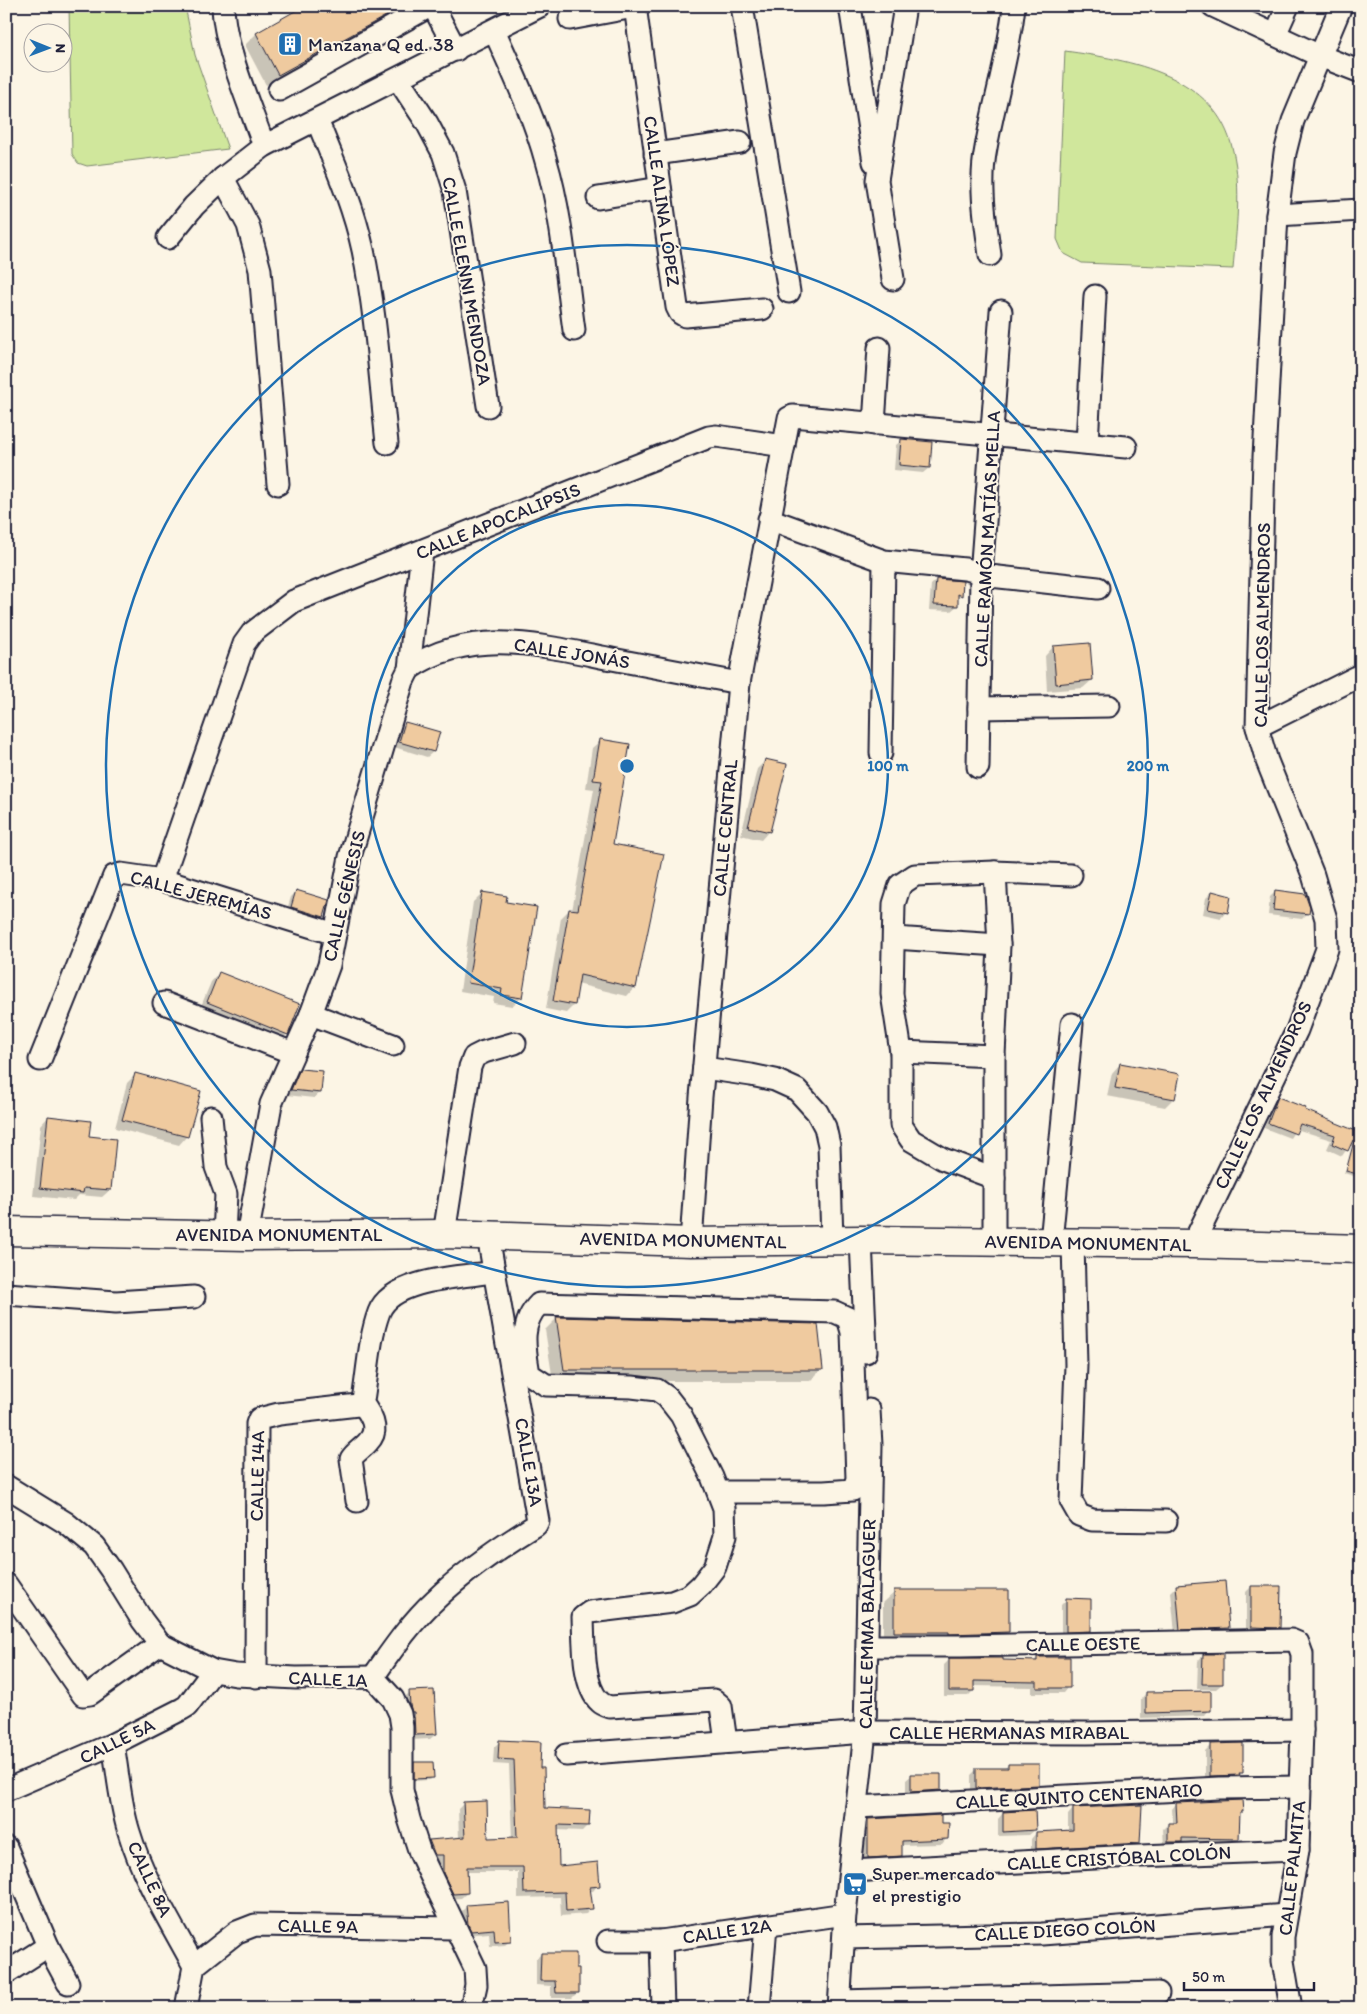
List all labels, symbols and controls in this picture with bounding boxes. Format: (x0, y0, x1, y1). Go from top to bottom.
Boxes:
north arrow (22, 22, 72, 72)
building icon: Manzana Q ed. 38 (277, 31, 303, 57)
place label: Manzana Q ed. 38 (308, 33, 454, 56)
text: N (52, 43, 69, 53)
street label: CALLE ALINA LÓPEZ (639, 114, 685, 288)
street label: CALLE ELENNI MENDOZA (437, 175, 497, 387)
street label: CALLE RAMÓN MATÍAS MELLA (969, 410, 1005, 668)
street label: CALLE APOCALIPSIS (412, 477, 584, 565)
street label: CALLE LOS ALMENDROS (1249, 522, 1275, 728)
street label: CALLE JONÁS (512, 632, 632, 674)
centre of rings (618, 757, 636, 775)
text: 100 m (867, 757, 909, 775)
text: 200 m (1127, 757, 1170, 775)
street label: CALLE CENTRAL (708, 758, 743, 898)
street label: CALLE GÉNESIS (318, 828, 370, 964)
street label: CALLE JEREMÍAS (128, 865, 274, 925)
street label: CALLE LOS ALMENDROS (1209, 997, 1317, 1193)
street label: AVENIDA MONUMENTAL (176, 1223, 383, 1246)
street label: AVENIDA MONUMENTAL (579, 1227, 787, 1253)
street label: AVENIDA MONUMENTAL (984, 1230, 1192, 1256)
street label: CALLE 13A (510, 1416, 548, 1508)
street label: CALLE 14A (245, 1430, 269, 1522)
street label: CALLE EMMA BALAGUER (854, 1518, 880, 1729)
street label: CALLE OESTE (1025, 1631, 1141, 1656)
street label: CALLE 1A (288, 1666, 368, 1692)
street label: CALLE 5A (76, 1713, 158, 1769)
street label: CALLE HERMANAS MIRABAL (889, 1721, 1129, 1744)
street label: CALLE QUINTO CENTENARIO (955, 1778, 1203, 1814)
street label: CALLE PALMITA (1273, 1799, 1311, 1937)
street label: CALLE 8A (122, 1837, 178, 1921)
street label: CALLE CRISTÓBAL COLÓN (1006, 1841, 1232, 1875)
place label: Super mercado el prestigio (872, 1862, 995, 1907)
supermarket icon: Super mercado el prestigio (842, 1871, 868, 1897)
street label: CALLE 12A (681, 1913, 773, 1949)
street label: CALLE 9A (278, 1914, 358, 1938)
street label: CALLE DIEGO COLÓN (974, 1914, 1156, 1946)
scale bar (1184, 1959, 1314, 1991)
text: 50 m (1192, 1968, 1225, 1986)

